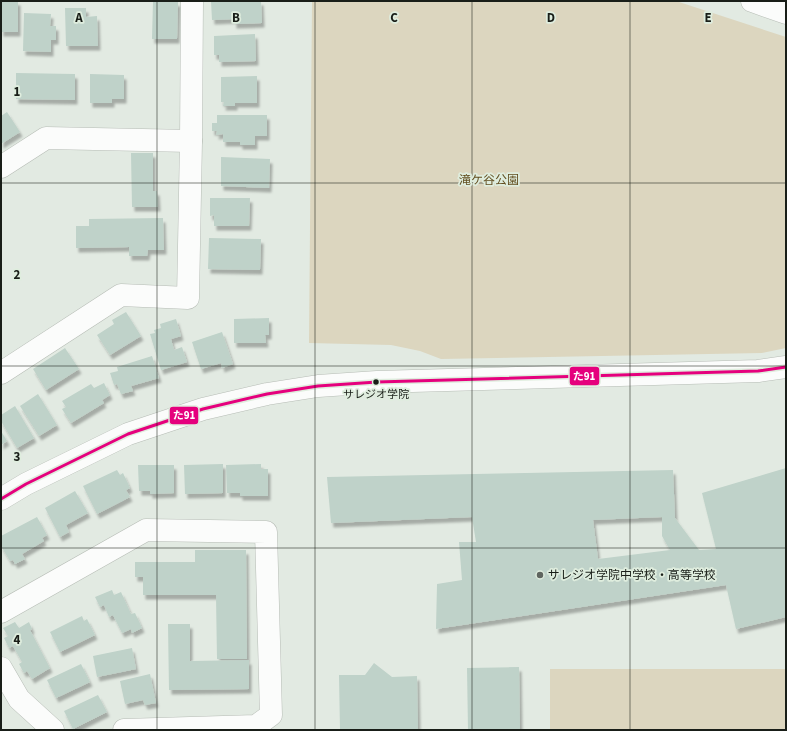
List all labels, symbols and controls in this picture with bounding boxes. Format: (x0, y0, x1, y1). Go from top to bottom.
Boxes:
text: A (74, 9, 83, 27)
text: B (232, 9, 240, 27)
text: C (390, 9, 398, 27)
text: D (547, 9, 555, 27)
text: E (704, 9, 712, 27)
text: 1 (14, 83, 21, 101)
park label: 滝ケ谷公園 (459, 172, 519, 189)
text: 2 (14, 266, 21, 284)
line badge: た91 (569, 366, 600, 386)
text: た91 (573, 369, 595, 384)
marker: サレジオ学院 (371, 377, 381, 387)
place label: サレジオ学院 (343, 387, 409, 402)
line badge: た91 (169, 406, 199, 425)
text: た91 (173, 408, 195, 423)
text: 3 (14, 448, 21, 466)
place label: サレジオ学院中学校・高等学校 (548, 567, 716, 584)
marker: サレジオ学院中学校・高等学校 (535, 570, 545, 580)
text: 4 (14, 631, 21, 649)

